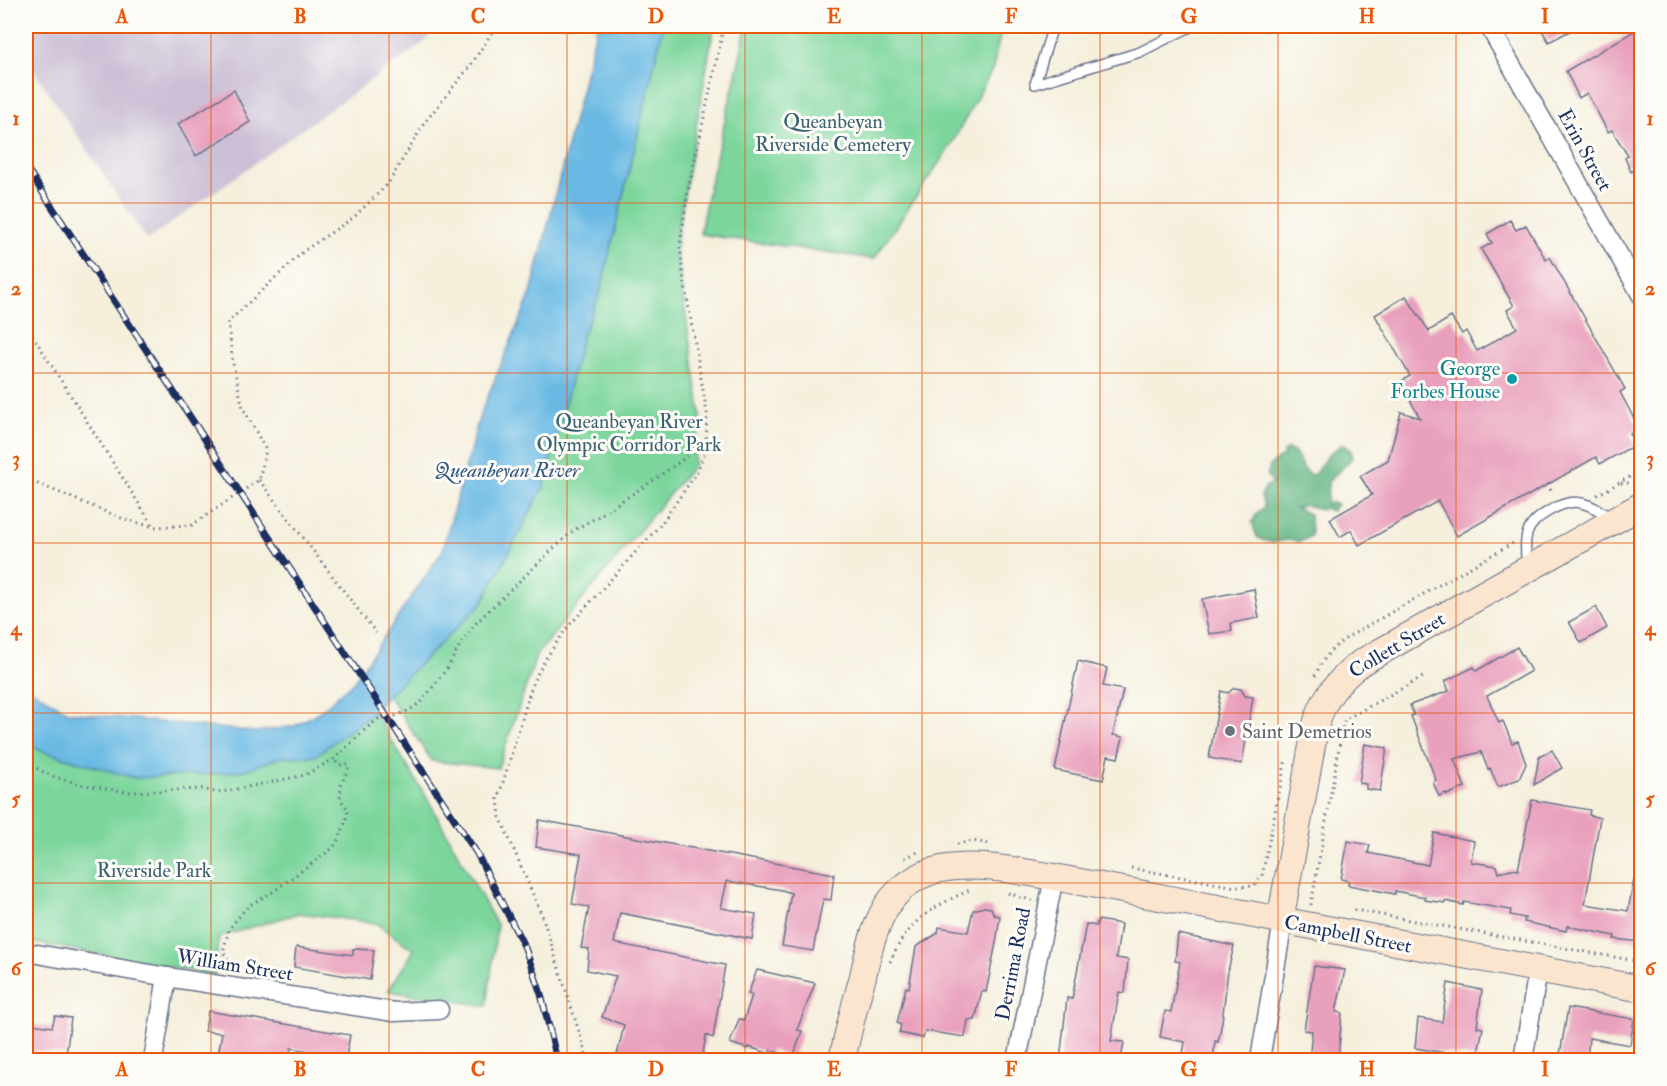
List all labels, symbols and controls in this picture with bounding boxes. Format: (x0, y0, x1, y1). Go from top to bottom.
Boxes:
text: A (115, 4, 129, 29)
text: B (293, 4, 307, 29)
text: C (471, 4, 485, 29)
text: D (648, 4, 664, 29)
text: E (827, 4, 842, 29)
text: F (1005, 4, 1018, 29)
text: G (1181, 4, 1198, 29)
text: H (1359, 4, 1375, 29)
text: I (1541, 4, 1549, 29)
street label: Erin Street (1552, 105, 1618, 196)
text: 1 (12, 106, 20, 131)
text: 1 (1646, 106, 1654, 131)
park label: Queanbeyan Riverside Cemetery (755, 109, 912, 157)
text: 2 (11, 276, 21, 301)
text: 2 (1645, 276, 1655, 301)
place label: George Forbes House (1390, 356, 1500, 404)
marker: George Forbes House (1505, 372, 1519, 386)
park label: Queanbeyan River Olympic Corridor Park (537, 409, 722, 458)
text: 3 (12, 446, 20, 471)
text: 3 (1646, 446, 1654, 471)
water label: Queanbeyan River (434, 457, 581, 484)
street label: Collett Street (1344, 606, 1450, 684)
text: 4 (10, 616, 23, 641)
text: 4 (1644, 616, 1657, 641)
place label: Saint Demetrios (1242, 719, 1372, 744)
marker: Saint Demetrios (1223, 724, 1237, 738)
text: 5 (12, 786, 22, 811)
text: 5 (1646, 786, 1656, 811)
park label: Riverside Park (97, 858, 212, 883)
street label: Derrima Road (990, 905, 1036, 1023)
street label: Campbell Street (1282, 909, 1414, 960)
street label: William Street (174, 943, 295, 987)
text: 6 (11, 956, 23, 981)
text: 6 (1645, 956, 1657, 981)
text: A (115, 1057, 129, 1082)
text: B (293, 1057, 307, 1082)
text: C (471, 1057, 485, 1082)
text: D (648, 1057, 664, 1082)
text: E (827, 1057, 842, 1082)
text: F (1005, 1057, 1018, 1082)
text: G (1181, 1057, 1198, 1082)
text: H (1359, 1057, 1375, 1082)
text: I (1541, 1057, 1549, 1082)

